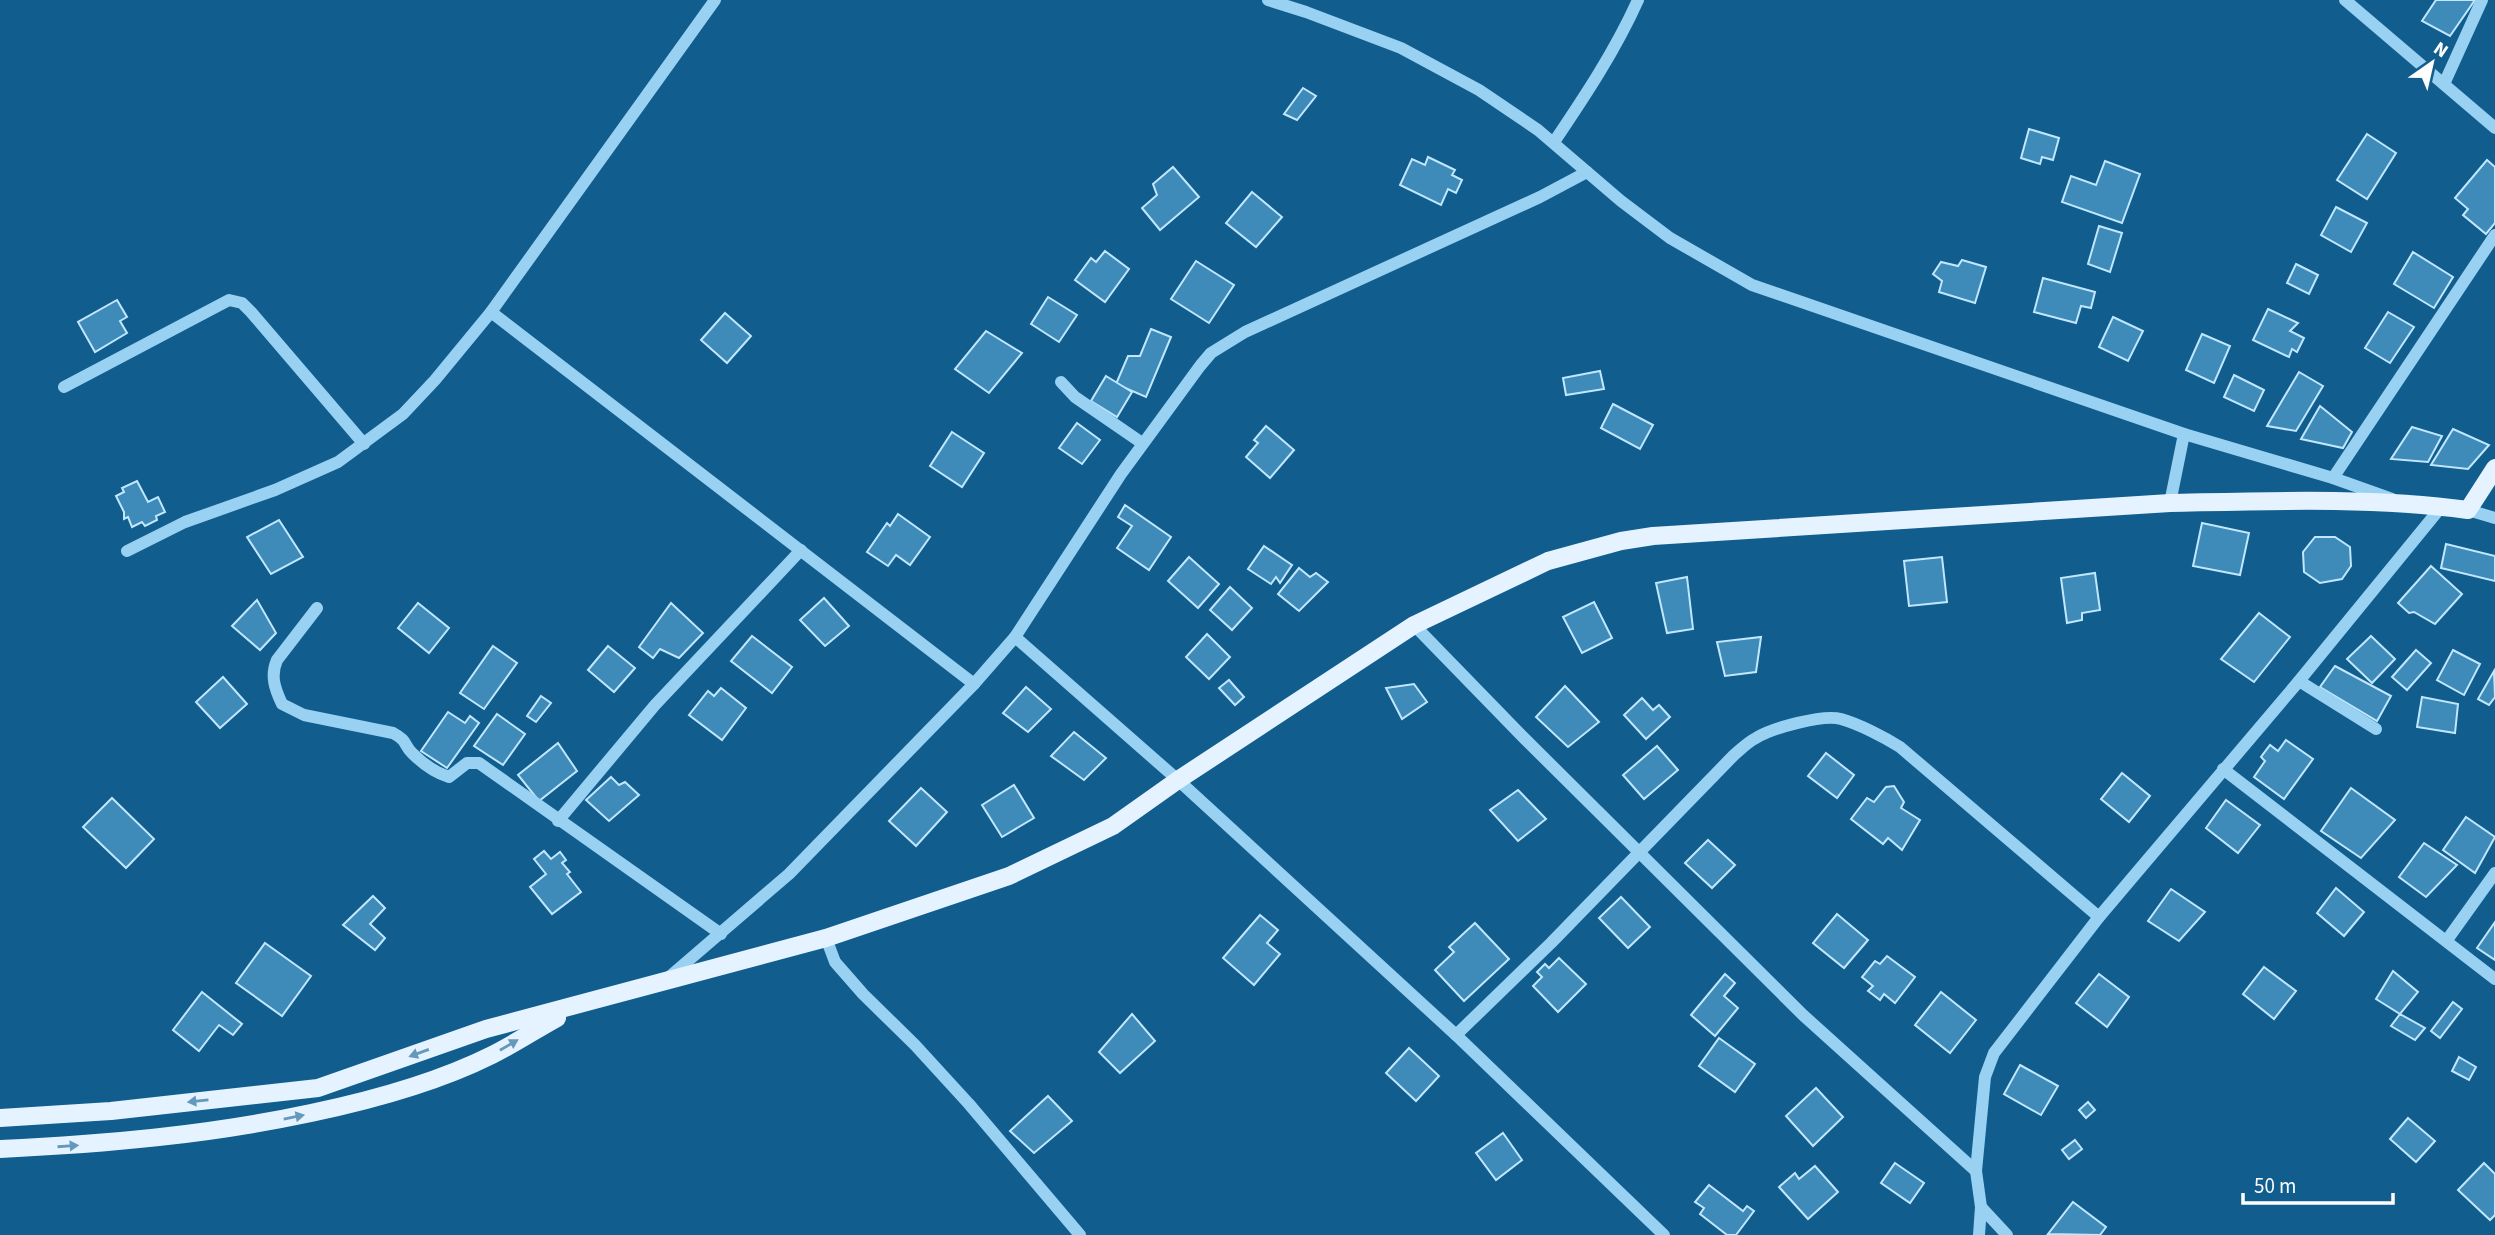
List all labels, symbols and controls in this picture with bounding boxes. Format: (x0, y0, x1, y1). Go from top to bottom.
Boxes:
north arrow (2397, 28, 2467, 98)
text: N (2428, 35, 2453, 65)
one-way arrow (499, 1039, 518, 1052)
one-way arrow (408, 1048, 429, 1059)
one-way arrow (187, 1096, 209, 1107)
one-way arrow (283, 1111, 305, 1122)
one-way arrow (57, 1140, 79, 1151)
scale bar (2243, 1162, 2394, 1206)
text: 50 m (2254, 1171, 2296, 1201)

